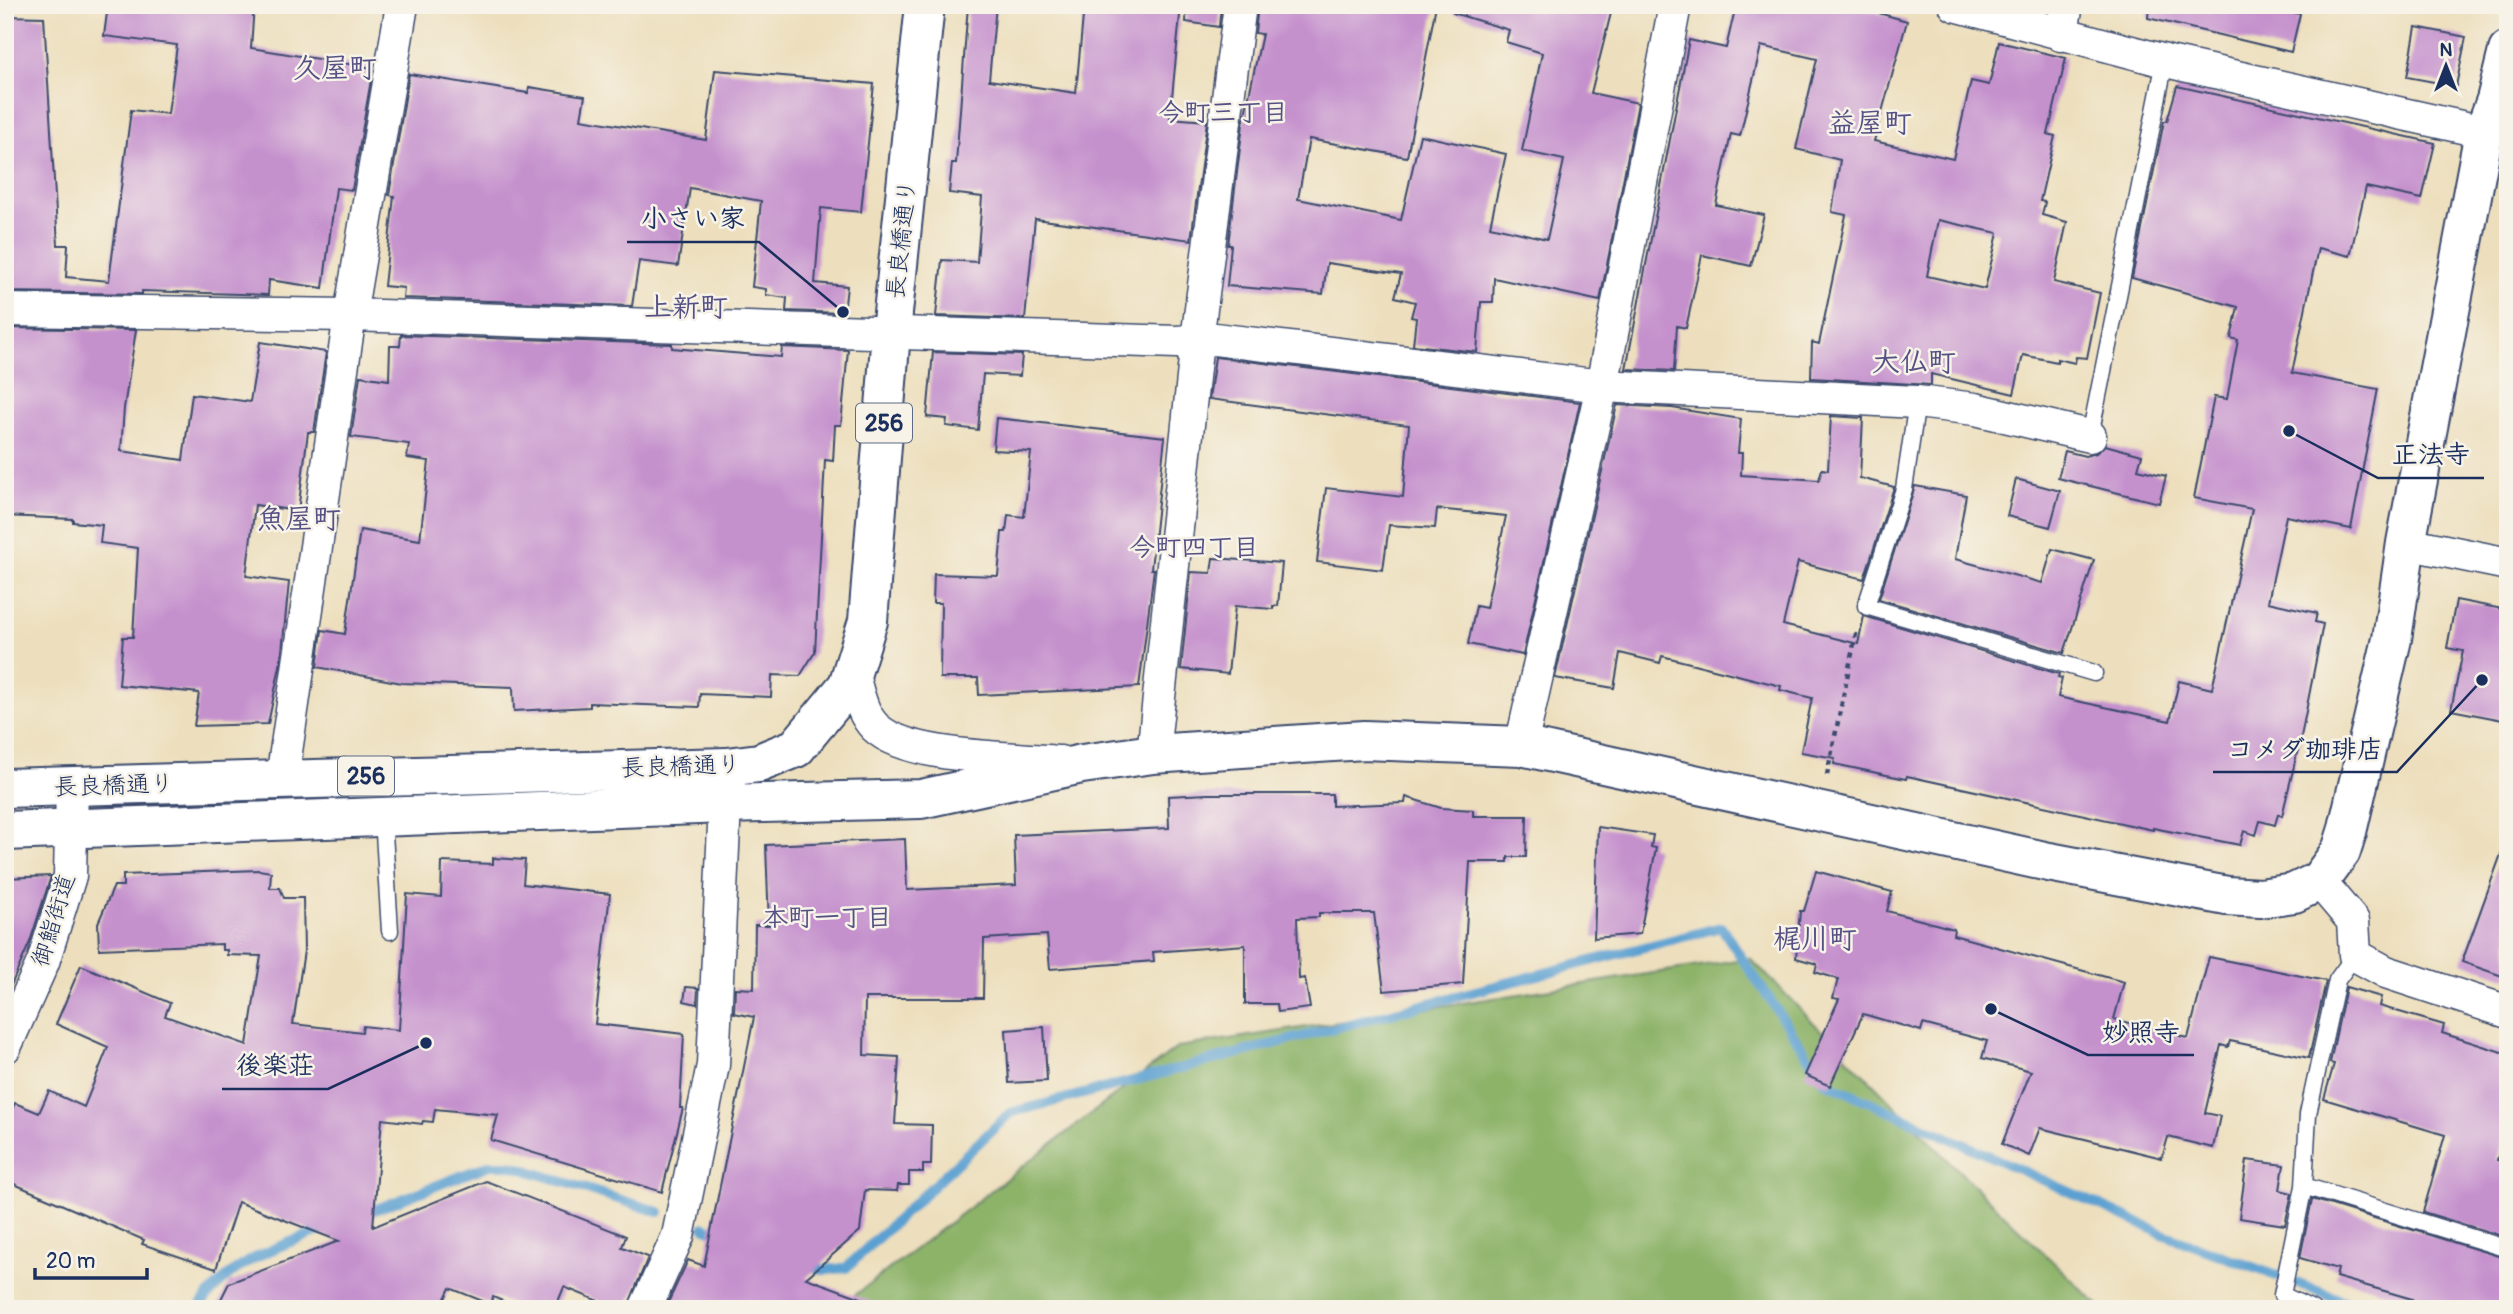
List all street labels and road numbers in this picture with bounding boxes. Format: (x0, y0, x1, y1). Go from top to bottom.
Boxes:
street label: 長良橋通り (881, 178, 922, 300)
road number: 256 (856, 404, 912, 442)
street label: 長良橋通り (621, 750, 741, 783)
road number: 256 (338, 756, 394, 796)
street label: 長良橋通り (54, 769, 174, 802)
street label: 御鮨街道 (26, 870, 81, 970)

